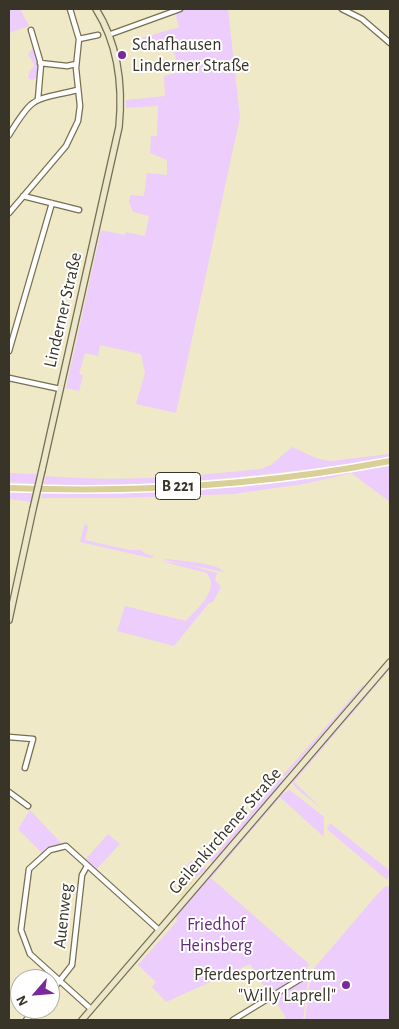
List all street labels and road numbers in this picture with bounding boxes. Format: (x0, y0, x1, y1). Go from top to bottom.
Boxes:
street label: Linderner Straße (39, 250, 87, 370)
road number: B 221 (156, 472, 200, 500)
street label: Geilenkirchener Straße (164, 763, 286, 899)
street label: Auenweg (49, 882, 77, 950)

